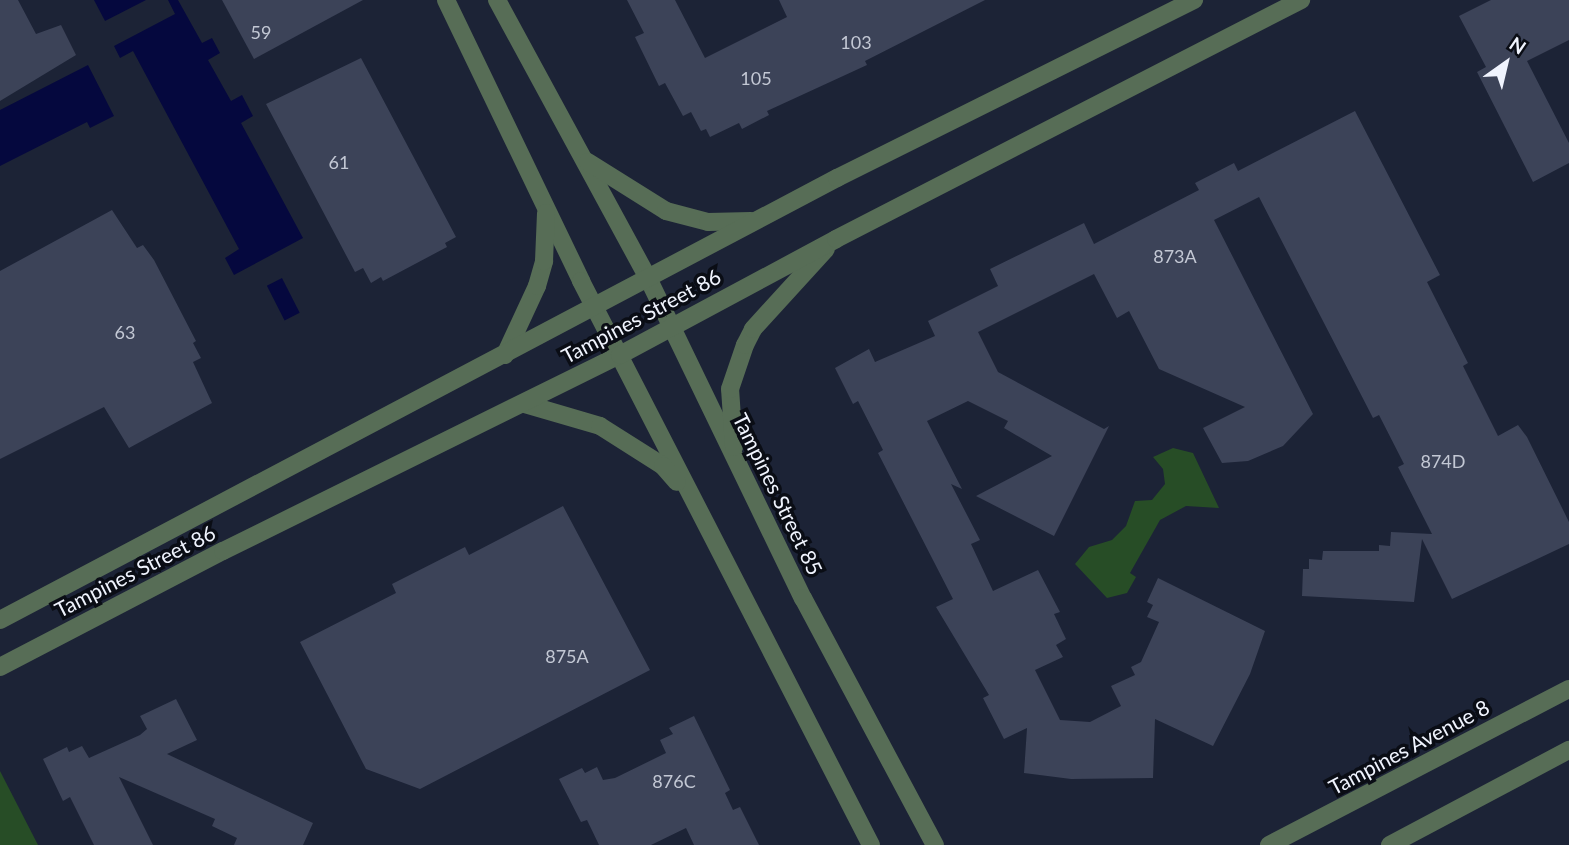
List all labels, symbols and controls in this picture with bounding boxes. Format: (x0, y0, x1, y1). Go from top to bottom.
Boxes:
house number: 59 (251, 21, 271, 43)
north arrow (1471, 28, 1541, 98)
house number: 103 (840, 31, 872, 53)
text: N (1506, 32, 1531, 59)
house number: 105 (740, 67, 772, 89)
house number: 61 (329, 151, 349, 173)
house number: 873A (1153, 245, 1197, 267)
street label: Tampines Street 86 (557, 263, 725, 369)
house number: 63 (115, 321, 135, 343)
street label: Tampines Street 85 (728, 409, 828, 579)
house number: 874D (1420, 450, 1466, 472)
street label: Tampines Street 86 (51, 520, 219, 622)
house number: 875A (545, 645, 589, 667)
street label: Tampines Avenue 8 (1324, 694, 1494, 800)
house number: 876C (652, 770, 696, 792)

